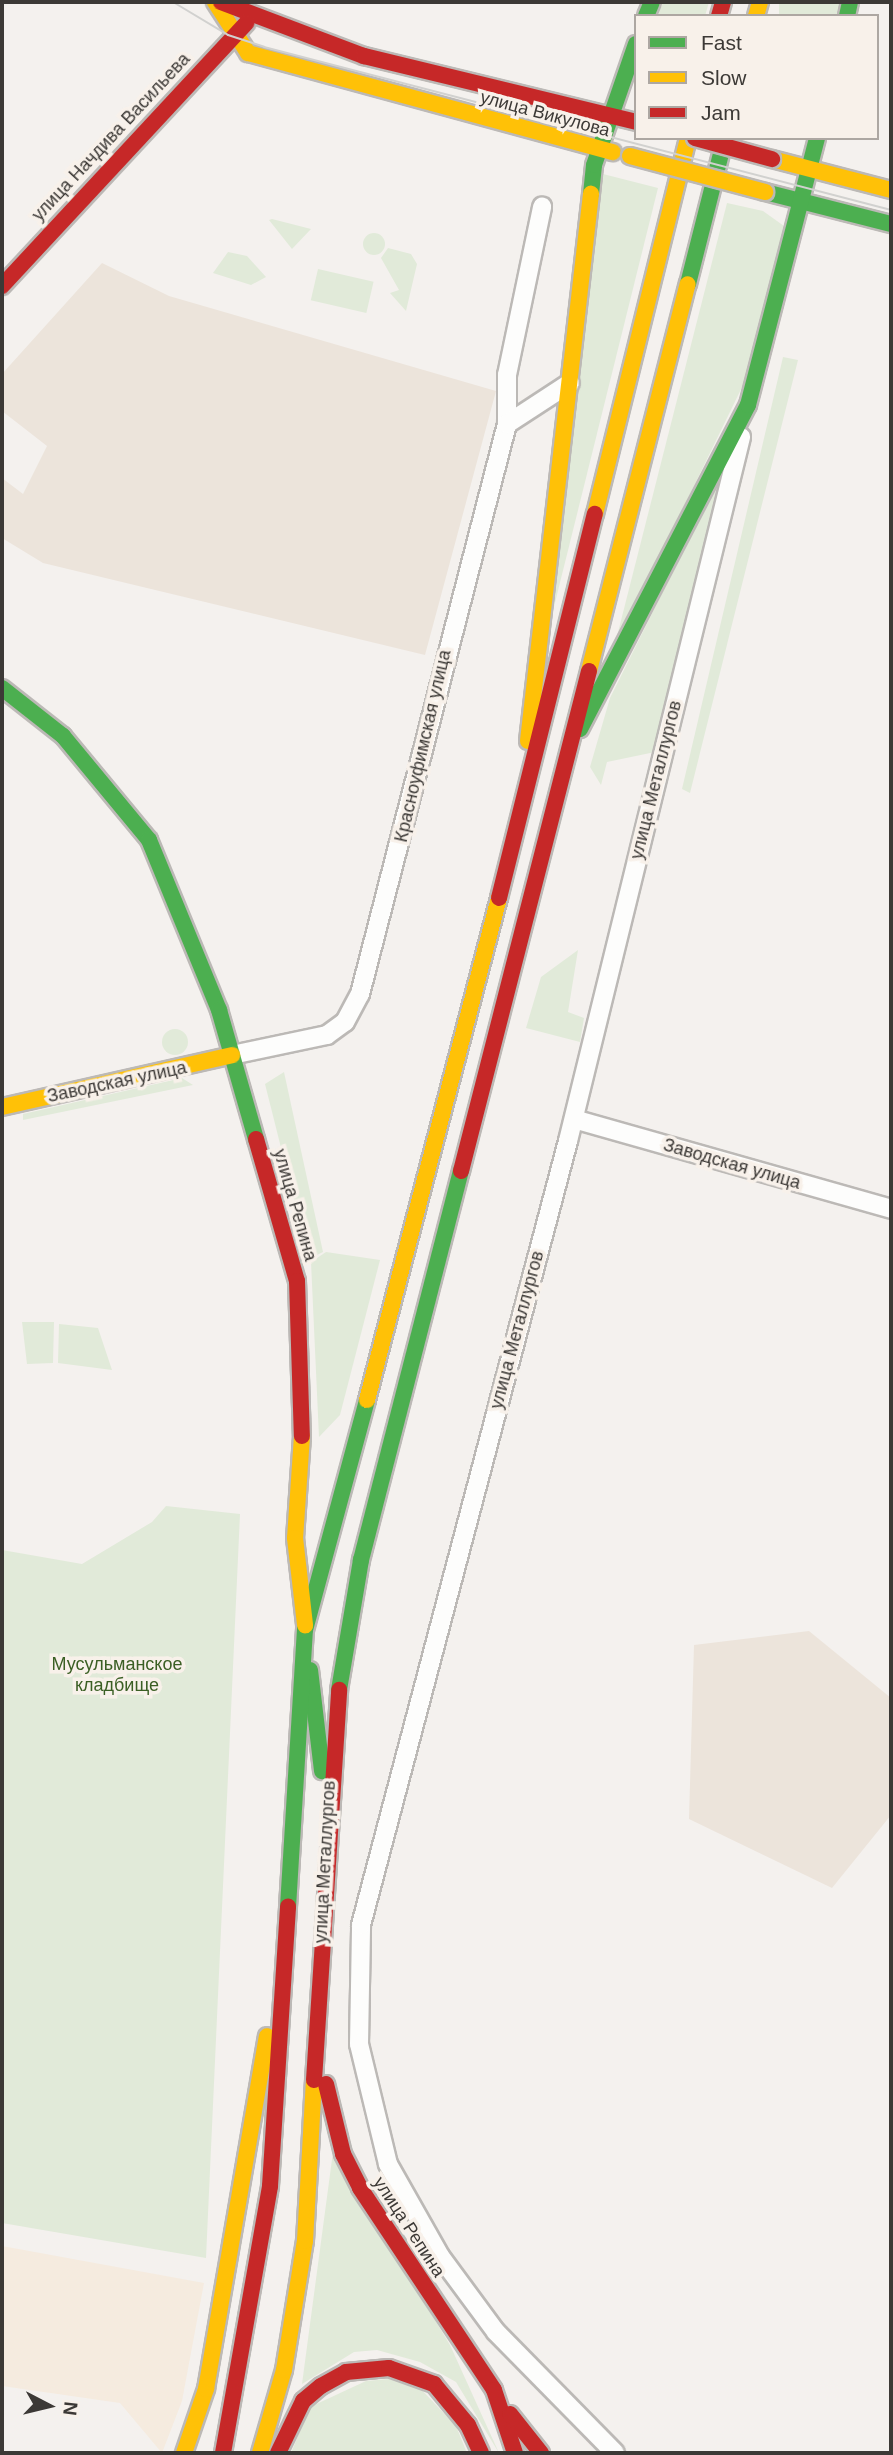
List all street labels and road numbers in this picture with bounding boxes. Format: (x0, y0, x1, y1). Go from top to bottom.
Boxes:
street label: улица Начдива Васильева (27, 49, 195, 225)
street label: улица Викулова (478, 86, 612, 142)
street label: Красноуфимская улица (390, 648, 456, 844)
street label: улица Металлургов (626, 698, 686, 862)
street label: Заводская улица (45, 1057, 189, 1107)
street label: Заводская улица (661, 1134, 803, 1194)
street label: улица Репина (269, 1147, 321, 1263)
street label: улица Металлургов (486, 1249, 548, 1411)
street label: улица Металлургов (310, 1780, 340, 1944)
street label: улица Репина (368, 2173, 450, 2281)

